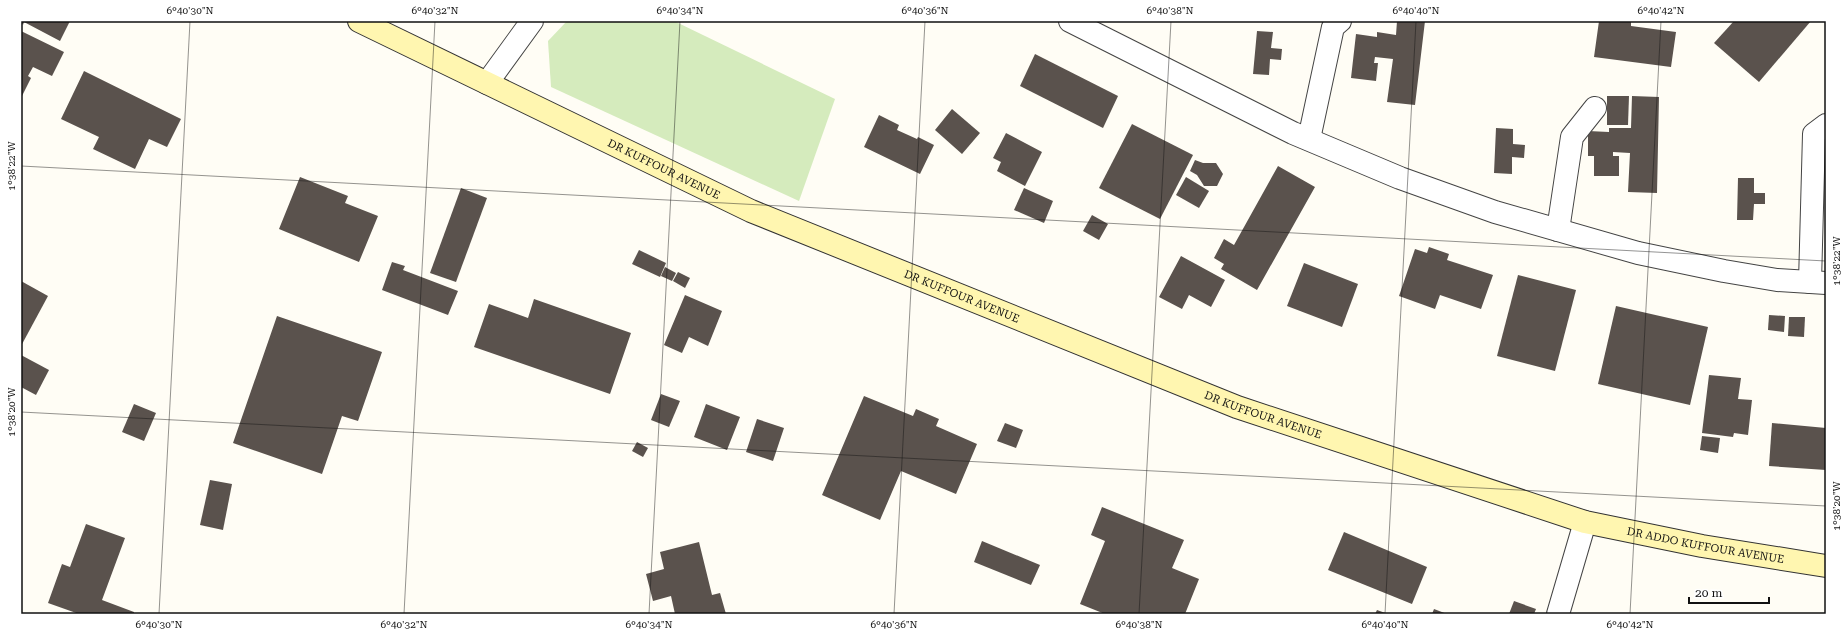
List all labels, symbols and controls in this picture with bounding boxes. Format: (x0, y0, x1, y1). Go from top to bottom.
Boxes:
text: 6°40'30"N (166, 5, 214, 16)
text: 6°40'32"N (411, 5, 459, 16)
text: 6°40'34"N (656, 5, 704, 16)
text: 6°40'36"N (901, 5, 949, 16)
text: 6°40'38"N (1146, 5, 1194, 16)
text: 6°40'40"N (1392, 5, 1440, 16)
text: 6°40'42"N (1637, 5, 1685, 16)
street label: DR KUFFOUR AVENUE (606, 136, 722, 202)
text: 1°38'22"W (6, 140, 17, 191)
text: 1°38'22"W (1831, 235, 1842, 286)
street label: DR KUFFOUR AVENUE (902, 267, 1022, 325)
text: 1°38'20"W (6, 386, 17, 437)
street label: DR KUFFOUR AVENUE (1203, 388, 1324, 441)
text: 1°38'20"W (1831, 480, 1842, 531)
street label: DR ADDO KUFFOUR AVENUE (1626, 524, 1785, 566)
scale bar (1689, 579, 1769, 605)
text: 20 m (1695, 586, 1722, 600)
text: 6°40'30"N (135, 619, 183, 630)
text: 6°40'32"N (380, 619, 428, 630)
text: 6°40'34"N (625, 619, 673, 630)
text: 6°40'36"N (870, 619, 918, 630)
text: 6°40'38"N (1115, 619, 1163, 630)
text: 6°40'40"N (1361, 619, 1409, 630)
text: 6°40'42"N (1606, 619, 1654, 630)

